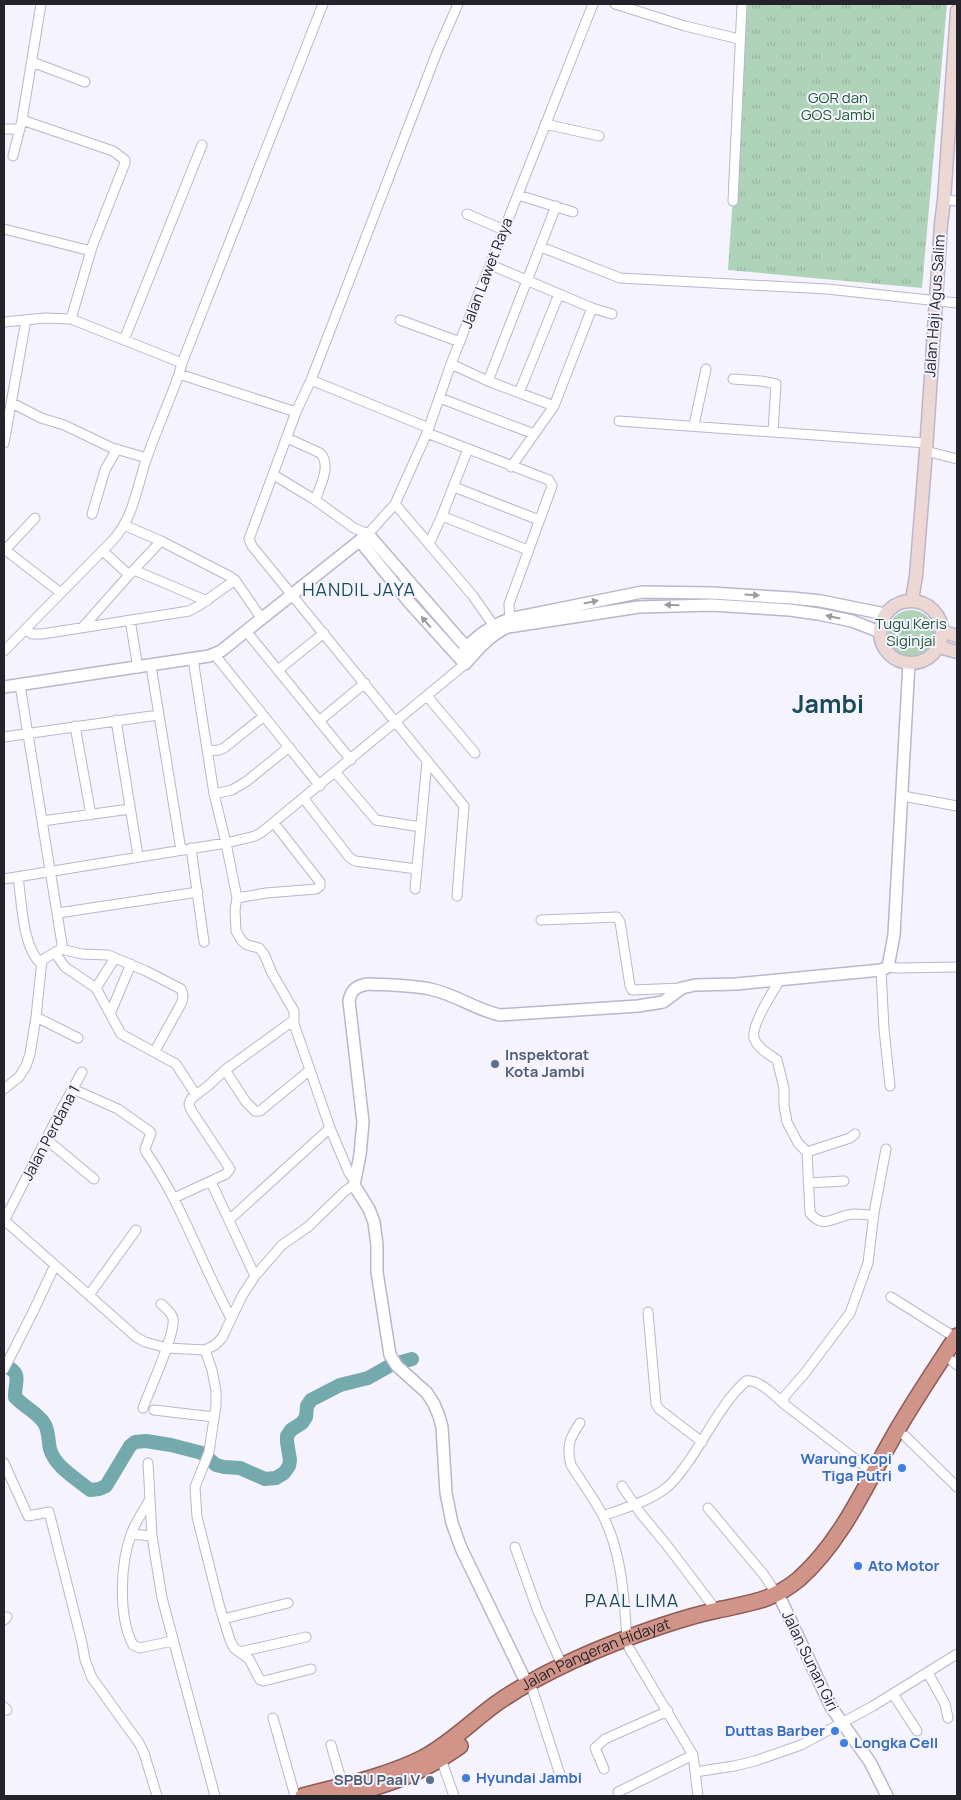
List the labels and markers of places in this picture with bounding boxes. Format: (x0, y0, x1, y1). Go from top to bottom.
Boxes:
place label: Inspektorat Kota Jambi (505, 1044, 589, 1082)
marker: Inspektorat Kota Jambi (489, 1058, 501, 1070)
place label: Warung Kopi Tiga Putri (801, 1448, 892, 1486)
marker: Warung Kopi Tiga Putri (896, 1462, 908, 1474)
place label: Ato Motor (868, 1555, 940, 1576)
marker: Ato Motor (852, 1560, 864, 1572)
place label: Duttas Barber (725, 1720, 825, 1741)
marker: Duttas Barber (829, 1725, 841, 1737)
place label: Longka Cell (854, 1732, 938, 1753)
marker: Longka Cell (838, 1737, 850, 1749)
place label: Hyundai Jambi (476, 1767, 582, 1788)
place label: SPBU Paal V (334, 1769, 420, 1790)
marker: Hyundai Jambi (460, 1772, 472, 1784)
marker: SPBU Paal V (424, 1774, 436, 1786)

